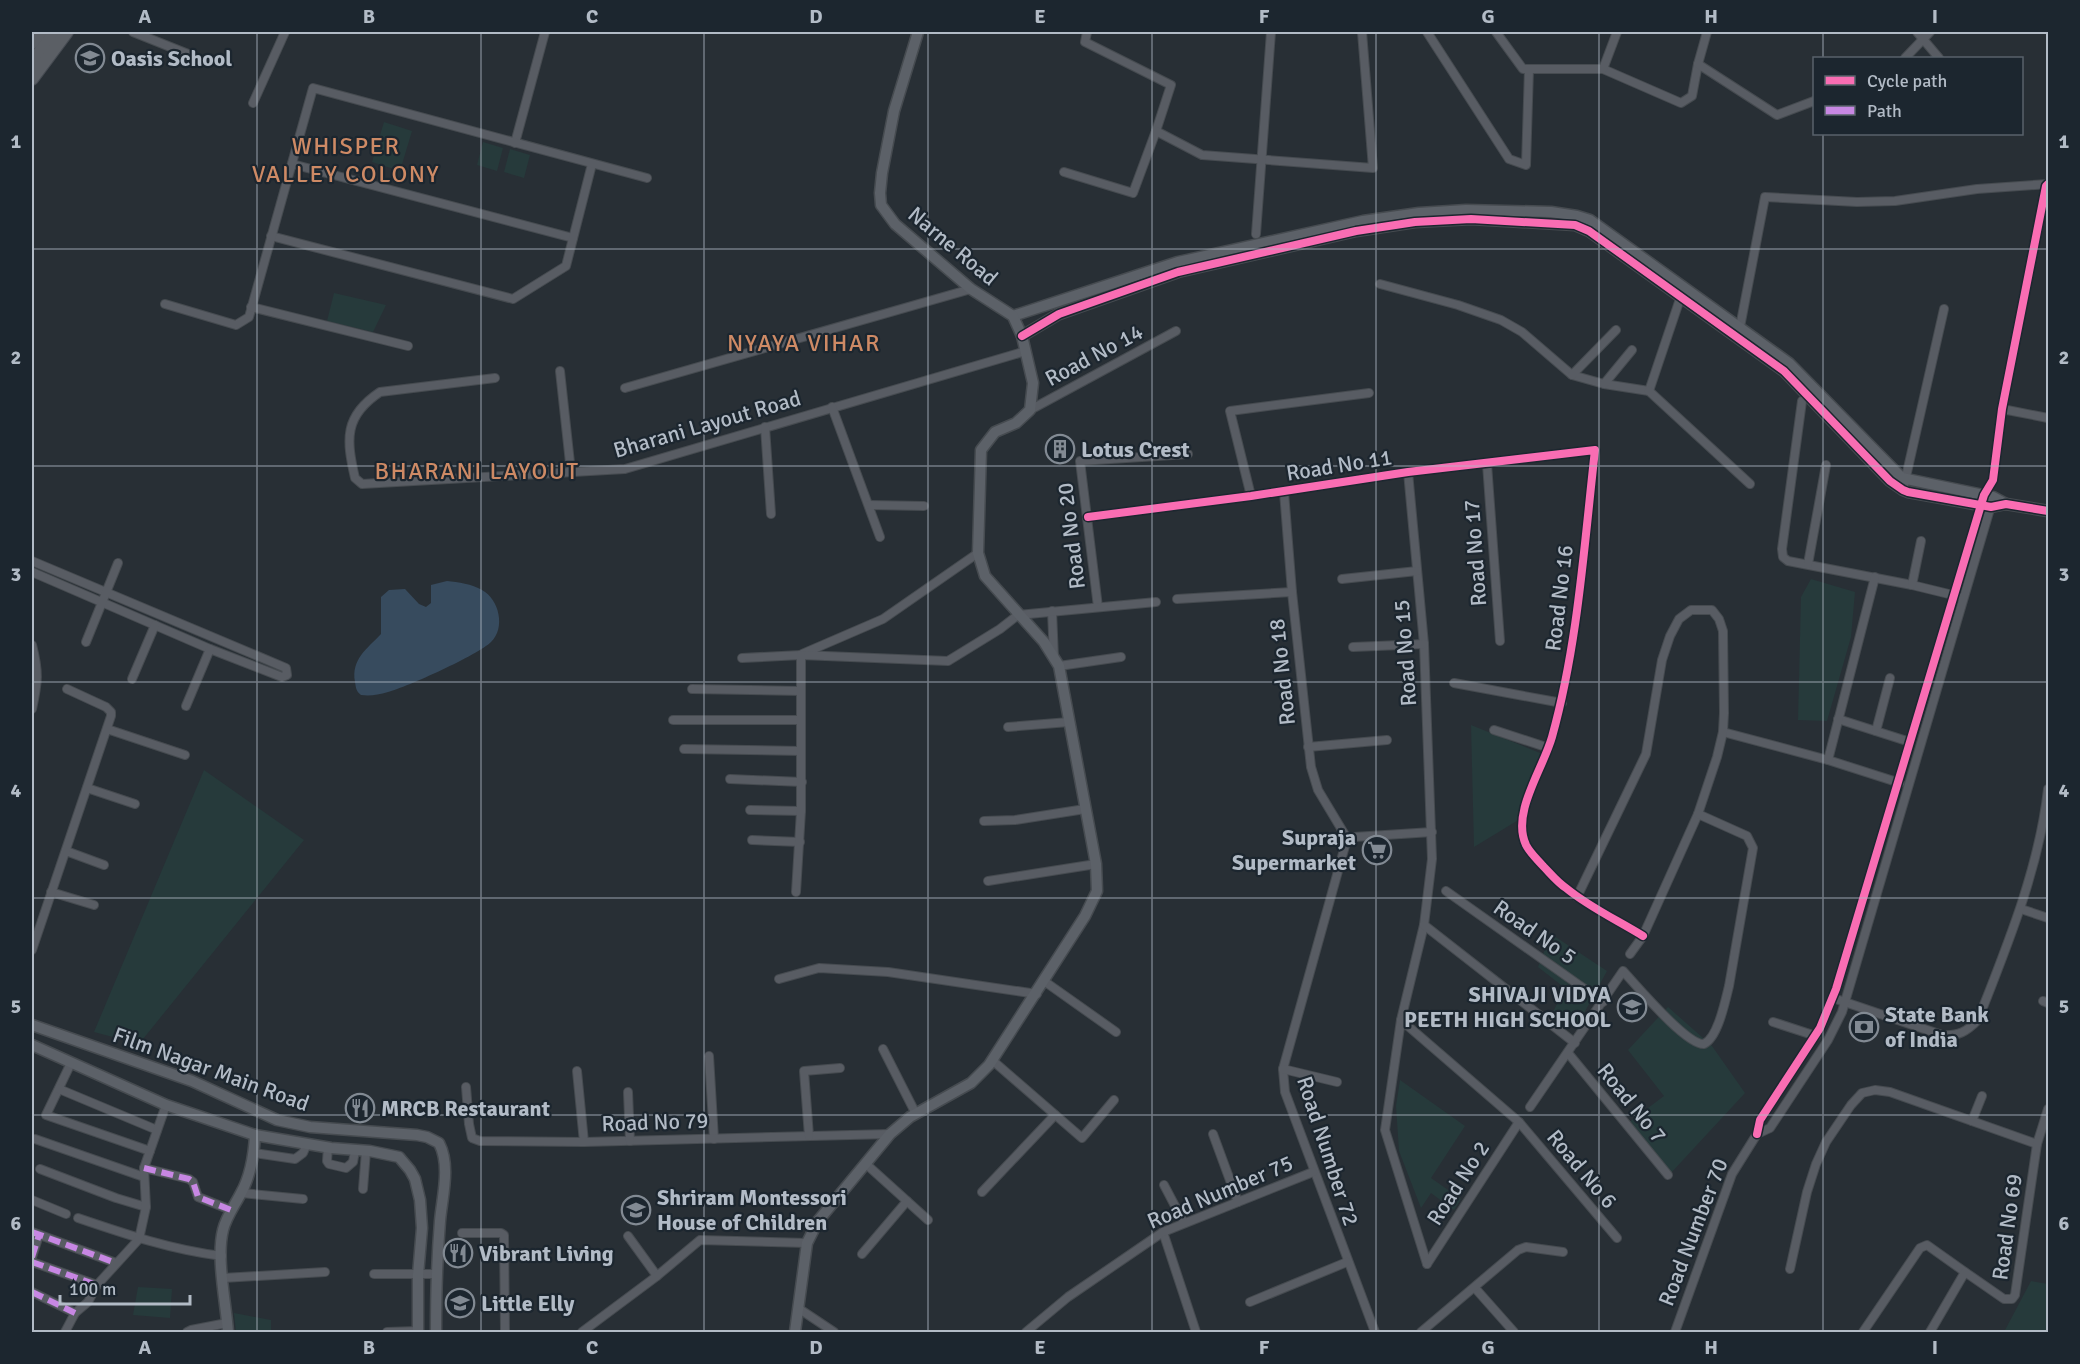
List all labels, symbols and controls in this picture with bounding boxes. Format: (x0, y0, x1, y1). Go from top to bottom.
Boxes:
text: A (139, 4, 152, 29)
text: B (363, 4, 375, 29)
text: C (586, 4, 598, 29)
text: D (809, 4, 823, 29)
text: E (1034, 4, 1046, 29)
text: F (1259, 4, 1270, 29)
text: G (1481, 4, 1495, 29)
text: H (1704, 4, 1718, 29)
text: I (1932, 4, 1938, 29)
school or university icon: Oasis School (74, 42, 106, 74)
place label: Oasis School (111, 45, 232, 72)
legend (1813, 57, 2023, 135)
text: Cycle path (1867, 70, 1947, 92)
text: Path (1867, 100, 1902, 122)
text: 1 (11, 129, 22, 154)
text: 1 (2059, 129, 2070, 154)
district label: WHISPER VALLEY COLONY (252, 131, 440, 189)
street label: Narne Road (903, 201, 1003, 291)
street label: Road No 14 (1040, 318, 1148, 392)
district label: NYAYA VIHAR (727, 328, 881, 358)
text: 2 (11, 345, 21, 370)
text: 2 (2059, 345, 2069, 370)
street label: Bharani Layout Road (610, 384, 804, 464)
building icon: Lotus Crest (1044, 433, 1076, 465)
place label: Lotus Crest (1081, 436, 1189, 463)
street label: Road No 11 (1284, 443, 1394, 487)
district label: BHARANI LAYOUT (374, 456, 580, 486)
street label: Road No 20 (1051, 481, 1091, 591)
street label: Road No 17 (1458, 499, 1492, 607)
street label: Road No 16 (1539, 543, 1579, 653)
text: 3 (11, 562, 21, 587)
text: 3 (2059, 562, 2069, 587)
street label: Road No 15 (1388, 599, 1422, 707)
street label: Road No 18 (1263, 617, 1301, 727)
text: 4 (11, 778, 22, 803)
text: 4 (2059, 778, 2070, 803)
place label: Supraja Supermarket (1232, 824, 1356, 876)
supermarket icon: Supraja Supermarket (1361, 834, 1393, 866)
street label: Road No 5 (1488, 894, 1582, 970)
place label: SHIVAJI VIDYA PEETH HIGH SCHOOL (1404, 981, 1612, 1033)
school or university icon: SHIVAJI VIDYA PEETH HIGH SCHOOL (1616, 991, 1648, 1023)
text: 5 (11, 994, 21, 1019)
text: 5 (2059, 994, 2069, 1019)
place label: State Bank of India (1885, 1001, 1989, 1053)
bank icon: State Bank of India (1848, 1011, 1880, 1043)
street label: Film Nagar Main Road (109, 1021, 313, 1117)
street label: Road No 7 (1592, 1058, 1672, 1148)
street label: Road Number 72 (1291, 1073, 1365, 1229)
restaurant icon: MRCB Restaurant (344, 1092, 376, 1124)
place label: MRCB Restaurant (381, 1095, 550, 1122)
street label: Road No 79 (601, 1107, 709, 1137)
street label: Road No 6 (1541, 1124, 1623, 1214)
street label: Road No 2 (1421, 1136, 1495, 1230)
street label: Road Number 75 (1143, 1149, 1297, 1235)
street label: Road Number 70 (1652, 1154, 1734, 1310)
street label: Road No 69 (1986, 1172, 2028, 1282)
place label: Shriram Montessori House of Children (657, 1184, 847, 1236)
school or university icon: Shriram Montessori House of Children (620, 1194, 652, 1226)
text: 6 (11, 1211, 22, 1236)
text: 6 (2059, 1211, 2070, 1236)
restaurant icon: Vibrant Living (442, 1237, 474, 1269)
place label: Vibrant Living (479, 1240, 614, 1267)
scale bar (60, 1268, 190, 1306)
text: 100 m (69, 1278, 116, 1300)
school or university icon: Little Elly (444, 1287, 476, 1319)
place label: Little Elly (481, 1290, 574, 1317)
text: A (139, 1335, 152, 1360)
text: B (363, 1335, 375, 1360)
text: C (586, 1335, 598, 1360)
text: D (809, 1335, 823, 1360)
text: E (1034, 1335, 1046, 1360)
text: F (1259, 1335, 1270, 1360)
text: G (1481, 1335, 1495, 1360)
text: H (1704, 1335, 1718, 1360)
text: I (1932, 1335, 1938, 1360)

